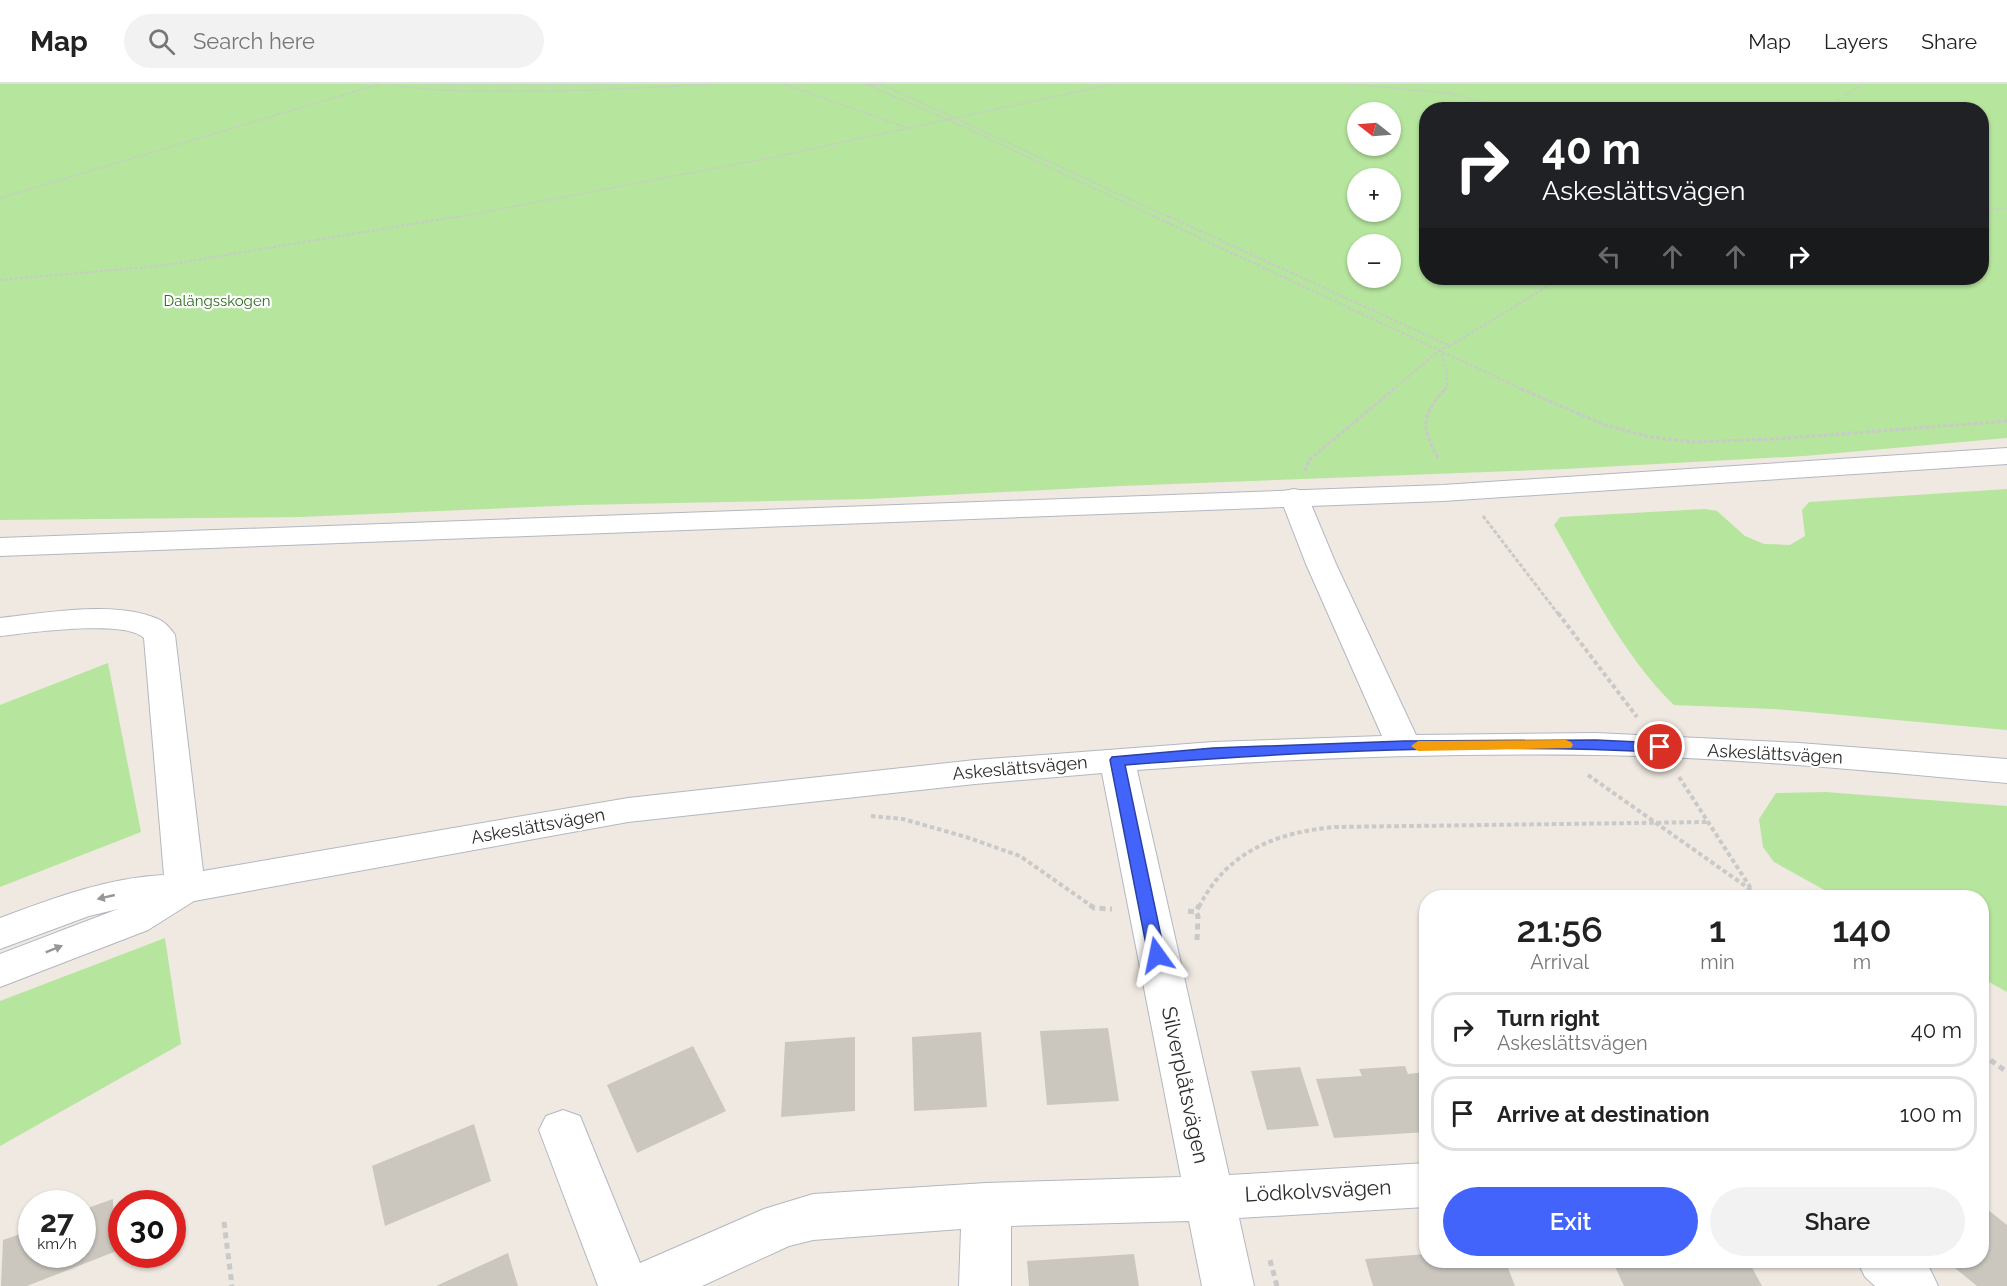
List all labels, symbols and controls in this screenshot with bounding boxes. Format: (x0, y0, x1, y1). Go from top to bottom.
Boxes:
search box (124, 14, 544, 68)
text: Map (30, 25, 88, 58)
icon: search (145, 25, 178, 58)
text: Search here (193, 28, 315, 54)
text: Map (1748, 29, 1791, 54)
text: Layers (1824, 29, 1888, 54)
text: Share (1921, 29, 1977, 54)
north arrow (1347, 102, 1401, 156)
map controls (1347, 102, 1401, 288)
text: 40 m (1542, 125, 1641, 174)
icon: right (1443, 126, 1521, 204)
button: + (1347, 168, 1401, 222)
text: Askeslättsvägen (1542, 175, 1745, 206)
button: − (1347, 234, 1401, 288)
icon: left (1593, 240, 1626, 273)
icon: ahead (1656, 240, 1689, 273)
icon: ahead (1719, 240, 1752, 273)
icon: right (1782, 240, 1815, 273)
park label: Dalängsskogen (164, 292, 270, 310)
pin (1634, 721, 1685, 772)
icon: arrive (1643, 730, 1676, 763)
street label: Askeslättsvägen (1707, 739, 1843, 768)
street label: Askeslättsvägen (952, 751, 1088, 784)
street label: Askeslättsvägen (469, 803, 607, 848)
one-way arrow (97, 893, 116, 903)
text: 21:56 (1516, 908, 1603, 950)
text: 1 (1709, 908, 1726, 950)
text: 140 (1832, 908, 1892, 950)
position arrow (1125, 923, 1189, 987)
one-way arrow (45, 944, 63, 953)
text: Arrival (1530, 950, 1589, 974)
text: min (1700, 950, 1735, 974)
text: m (1853, 950, 1871, 974)
street label: Silverplåtsvägen (1157, 1004, 1214, 1166)
text: Turn right (1497, 1005, 1600, 1031)
icon: right (1446, 1013, 1479, 1046)
text: 40 m (1911, 1017, 1962, 1043)
text: Askeslättsvägen (1497, 1031, 1648, 1055)
icon: arrive (1446, 1097, 1479, 1130)
text: Arrive at destination (1497, 1101, 1710, 1127)
text: 100 m (1900, 1101, 1962, 1127)
street label: Lödkolvsvägen (1244, 1174, 1392, 1207)
button: Exit (1443, 1187, 1698, 1256)
button: Share (1710, 1187, 1965, 1256)
speed limit sign: 30 (108, 1190, 186, 1268)
text: 27 (40, 1204, 74, 1239)
text: km/h (37, 1235, 77, 1253)

